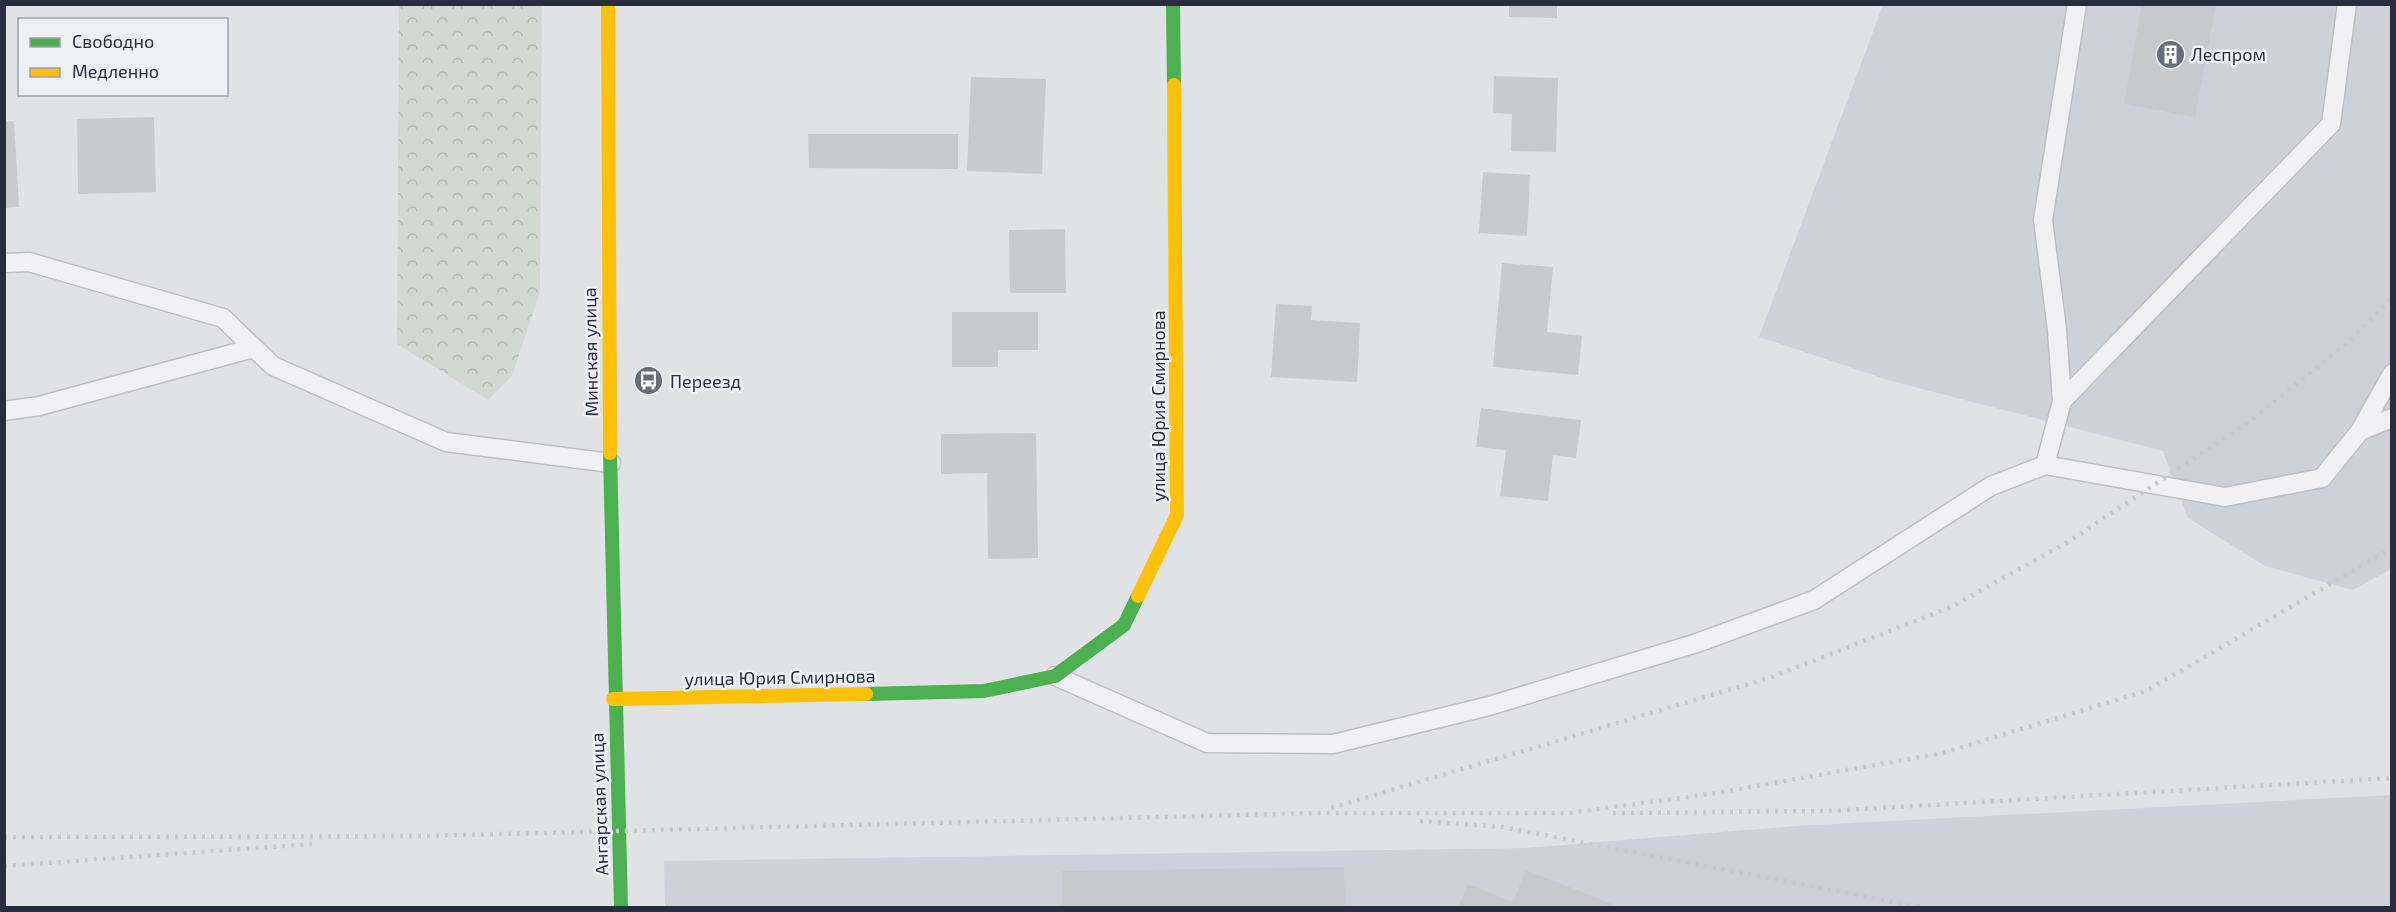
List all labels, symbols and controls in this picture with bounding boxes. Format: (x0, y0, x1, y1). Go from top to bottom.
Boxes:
legend (18, 18, 228, 96)
text: Свободно (72, 30, 154, 52)
building icon: Леспром (2154, 38, 2186, 70)
place label: Леспром (2191, 43, 2266, 65)
text: Медленно (72, 60, 159, 82)
street label: Минская улица (578, 287, 602, 417)
street label: улица Юрия Смирнова (1147, 310, 1169, 502)
bus stop icon: Переезд (633, 365, 665, 397)
place label: Переезд (670, 370, 741, 392)
street label: улица Юрия Смирнова (684, 664, 876, 690)
street label: Ангарская улица (586, 732, 612, 876)

